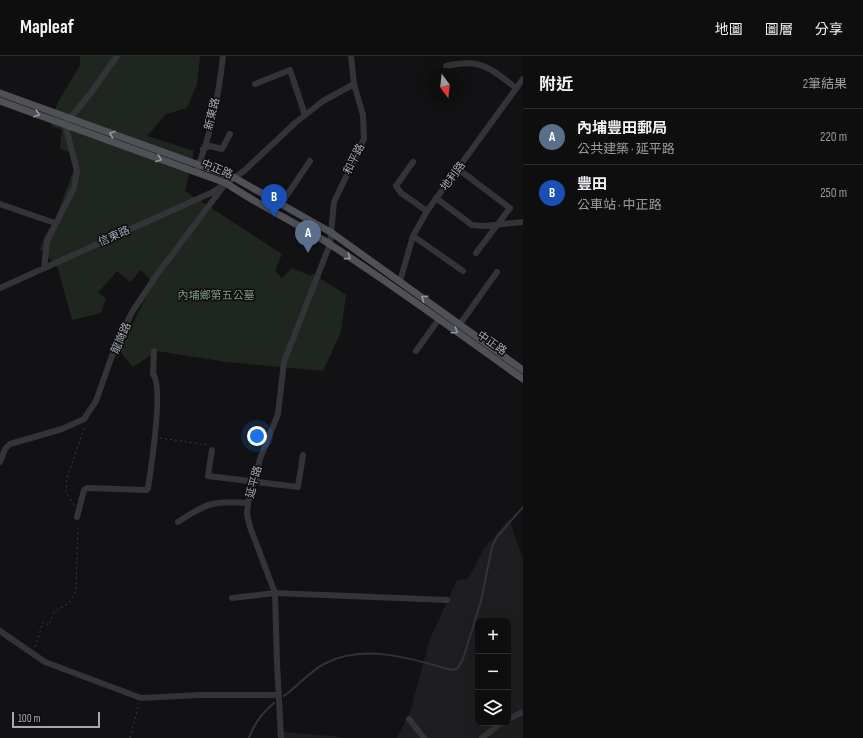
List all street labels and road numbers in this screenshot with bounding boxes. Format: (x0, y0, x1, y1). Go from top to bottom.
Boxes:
street label: 新東路 (202, 96, 222, 132)
street label: 和平路 (341, 141, 367, 177)
street label: 中正路 (199, 157, 235, 181)
street label: 地利路 (438, 159, 468, 193)
street label: 信東路 (96, 223, 132, 249)
street label: 龍崗路 (108, 320, 134, 356)
street label: 中正路 (475, 328, 509, 358)
street label: 延平路 (243, 464, 265, 500)

